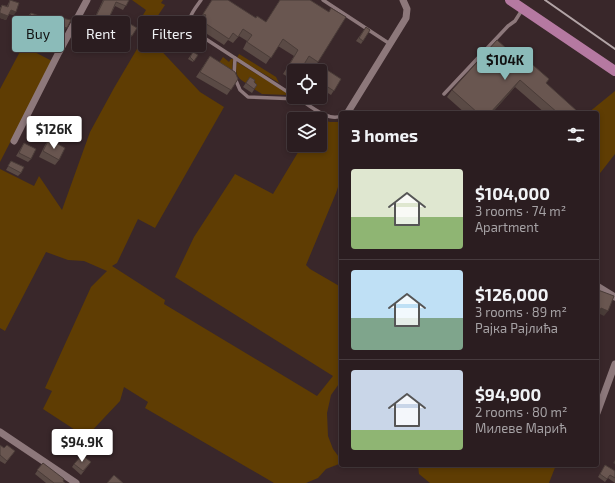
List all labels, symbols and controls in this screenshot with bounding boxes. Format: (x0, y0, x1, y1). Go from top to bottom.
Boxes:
chip: Buy (12, 16, 64, 52)
chip: Rent (72, 16, 130, 52)
chip: Filters (138, 16, 206, 52)
pin: $104K (477, 47, 533, 81)
text: $104K (486, 52, 524, 68)
map controls (287, 64, 327, 152)
button: locate (287, 64, 327, 104)
button: layers (287, 112, 327, 152)
pin: $126K (26, 116, 82, 150)
text: $126K (36, 121, 72, 137)
icon: filters (565, 124, 587, 146)
text: 3 homes (351, 125, 418, 145)
text: $104,000 (475, 183, 550, 203)
icon: home (383, 185, 431, 233)
text: 3 rooms · 74 m² (475, 203, 566, 219)
text: Apartment (475, 219, 539, 235)
text: $126,000 (475, 284, 548, 304)
icon: home (383, 286, 431, 334)
text: 3 rooms · 89 m² (475, 304, 567, 320)
text: Рајка Рајлића (475, 320, 558, 336)
text: $94,900 (475, 384, 541, 404)
icon: home (383, 386, 431, 434)
text: 2 rooms · 80 m² (475, 404, 567, 420)
text: Милеве Мaрић (475, 420, 567, 436)
pin: $94.9K (49, 429, 115, 463)
text: $94.9K (61, 434, 103, 450)

